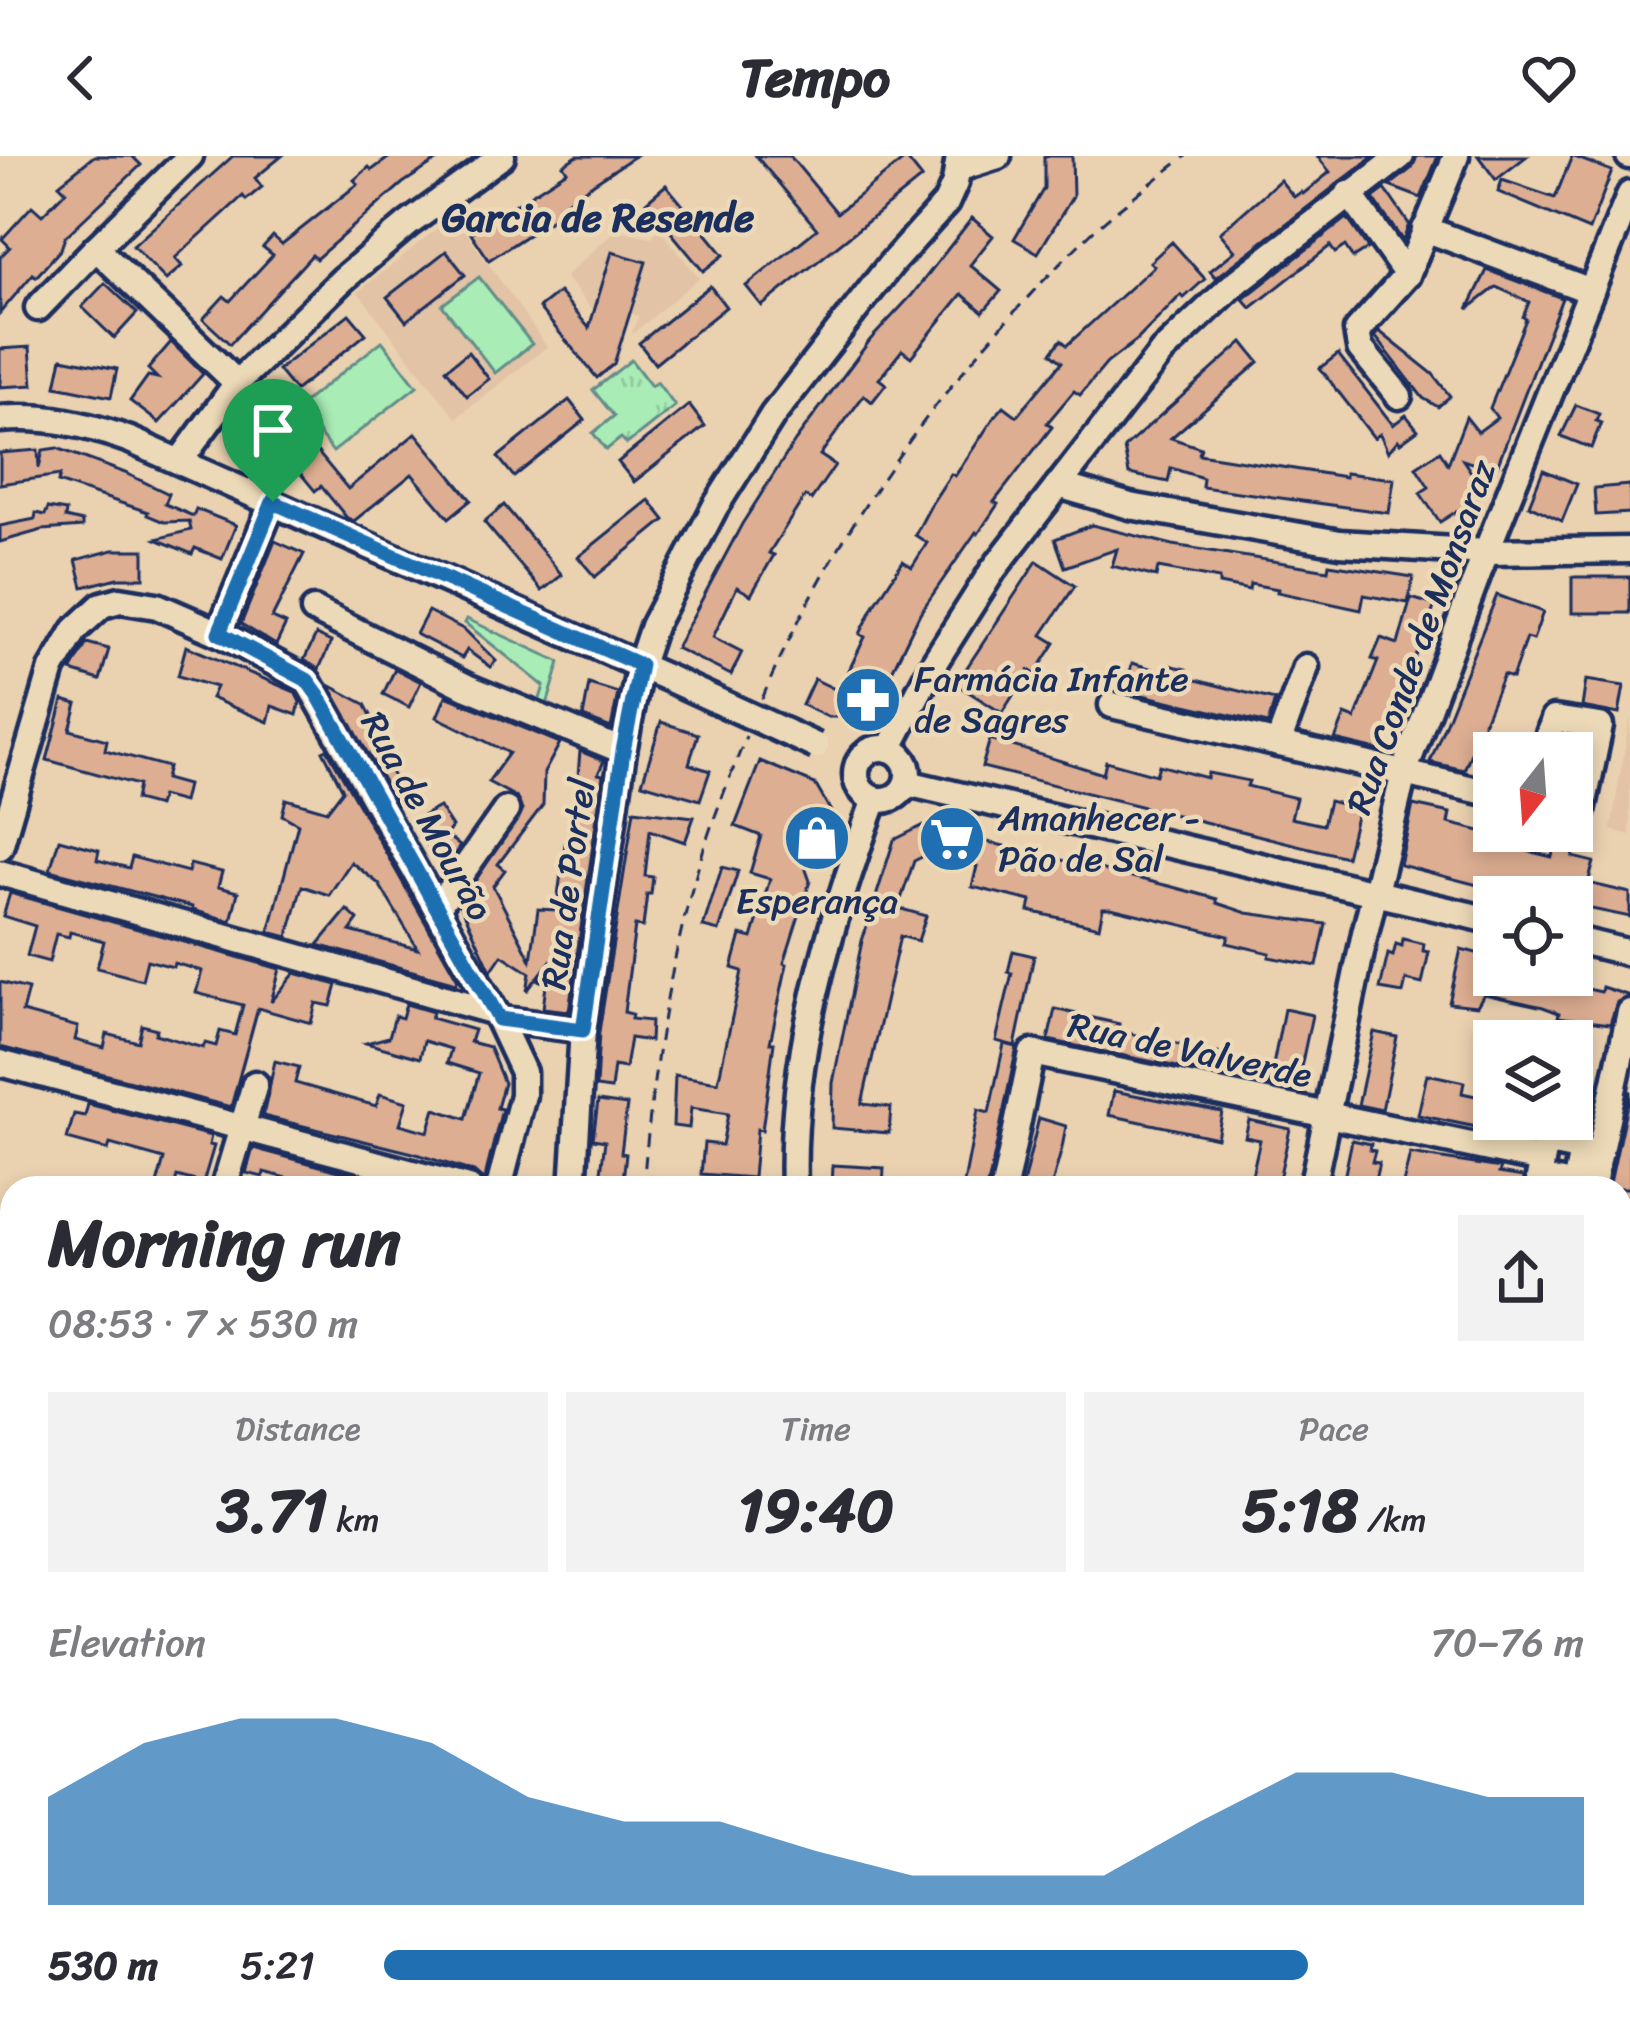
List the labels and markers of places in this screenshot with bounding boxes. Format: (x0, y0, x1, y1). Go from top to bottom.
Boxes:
pin (222, 379, 324, 502)
place label: Farmácia Infante de Sagres (914, 647, 1189, 752)
pharmacy icon: Farmácia Infante de Sagres (833, 665, 903, 735)
place label: Amanhecer - Pão de Sal (997, 786, 1200, 891)
shop icon: Esperança (782, 803, 852, 873)
supermarket icon: Amanhecer - Pão de Sal (917, 804, 987, 874)
place label: Esperança (736, 869, 898, 933)

